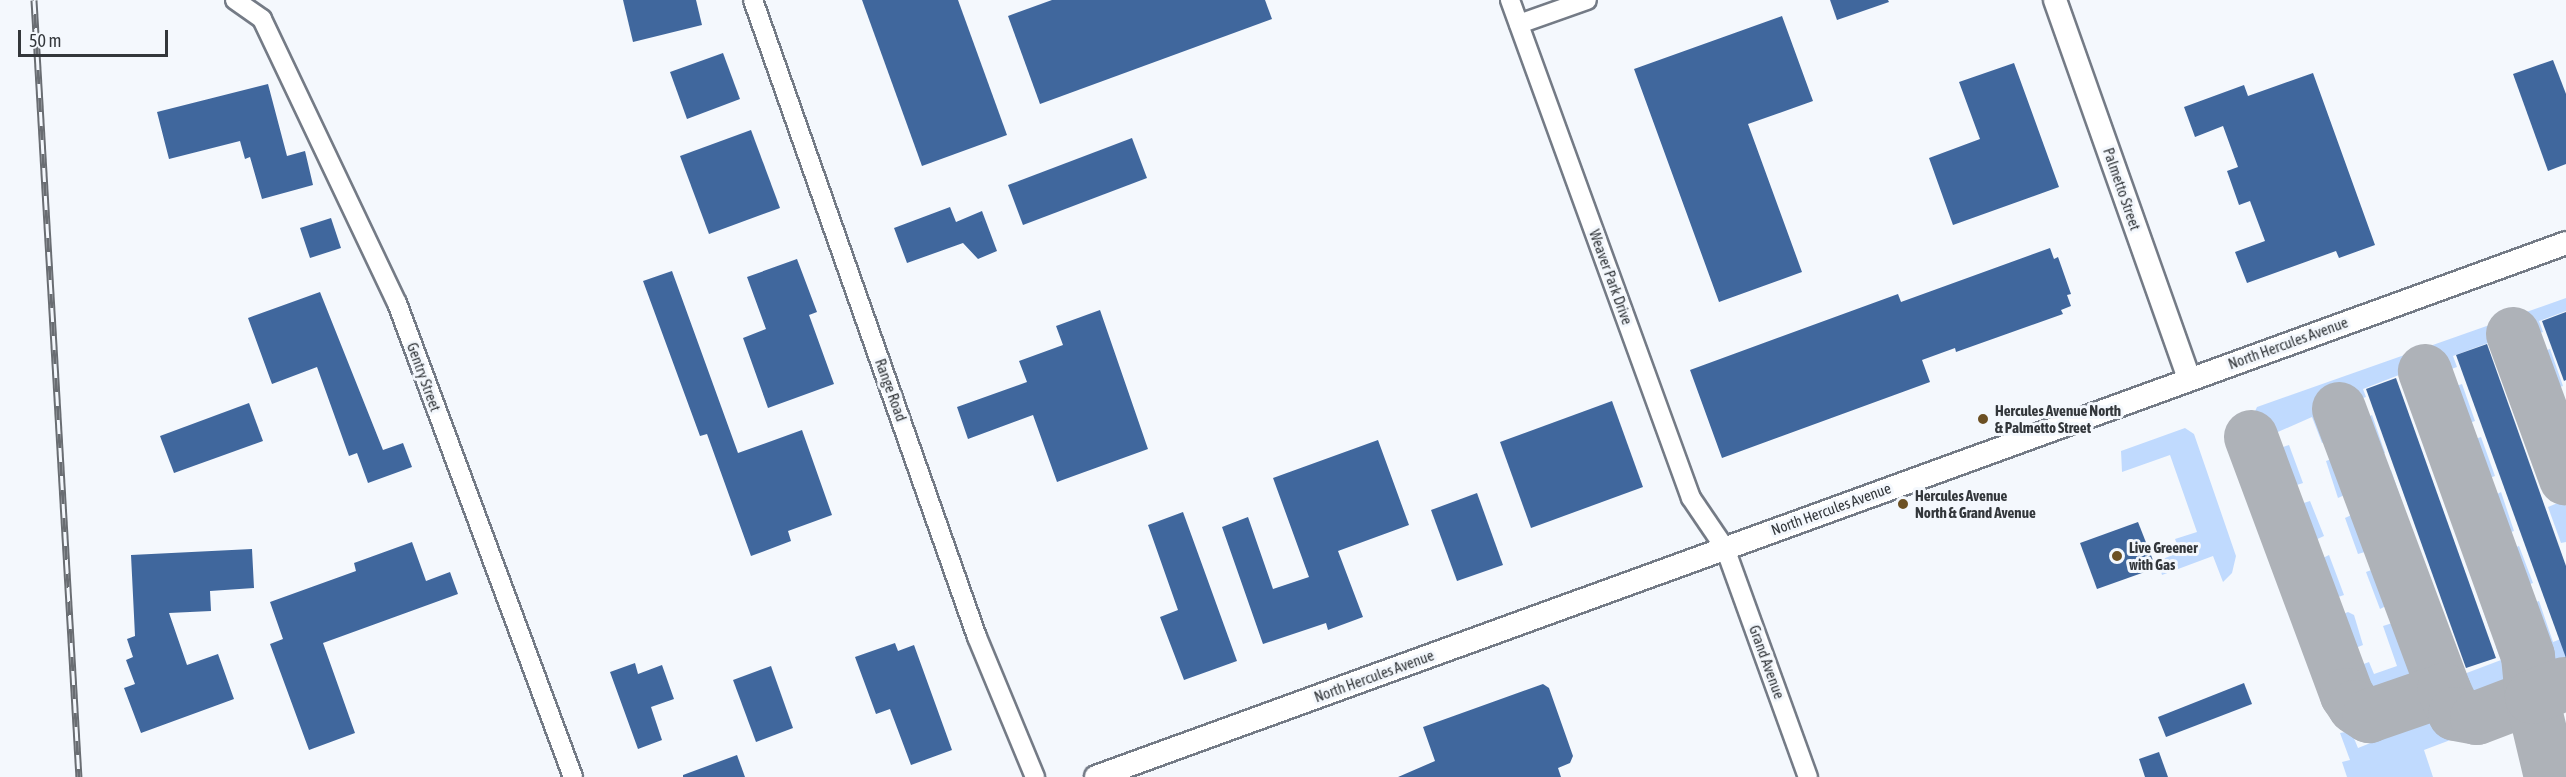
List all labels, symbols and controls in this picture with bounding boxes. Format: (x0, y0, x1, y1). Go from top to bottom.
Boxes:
scale bar (21, 18, 171, 56)
text: 50 m (29, 30, 61, 51)
street label: Palmetto Street (2099, 145, 2145, 233)
street label: Weaver Park Drive (1585, 227, 1637, 327)
street label: North Hercules Avenue (2226, 313, 2350, 373)
street label: Gentry Street (403, 340, 445, 414)
street label: Range Road (871, 356, 911, 424)
place label: Hercules Avenue North & Palmetto Street (1995, 401, 2121, 436)
marker: Hercules Avenue North & Palmetto Street (1976, 412, 1990, 426)
street label: North Hercules Avenue (1769, 479, 1893, 539)
place label: Hercules Avenue North & Grand Avenue (1915, 486, 2036, 521)
marker: Hercules Avenue North & Grand Avenue (1896, 497, 1910, 511)
place label: Live Greener with Gas (2129, 538, 2198, 573)
marker: Live Greener with Gas (2110, 549, 2124, 563)
street label: Grand Avenue (1745, 623, 1789, 701)
street label: North Hercules Avenue (1312, 646, 1436, 706)

